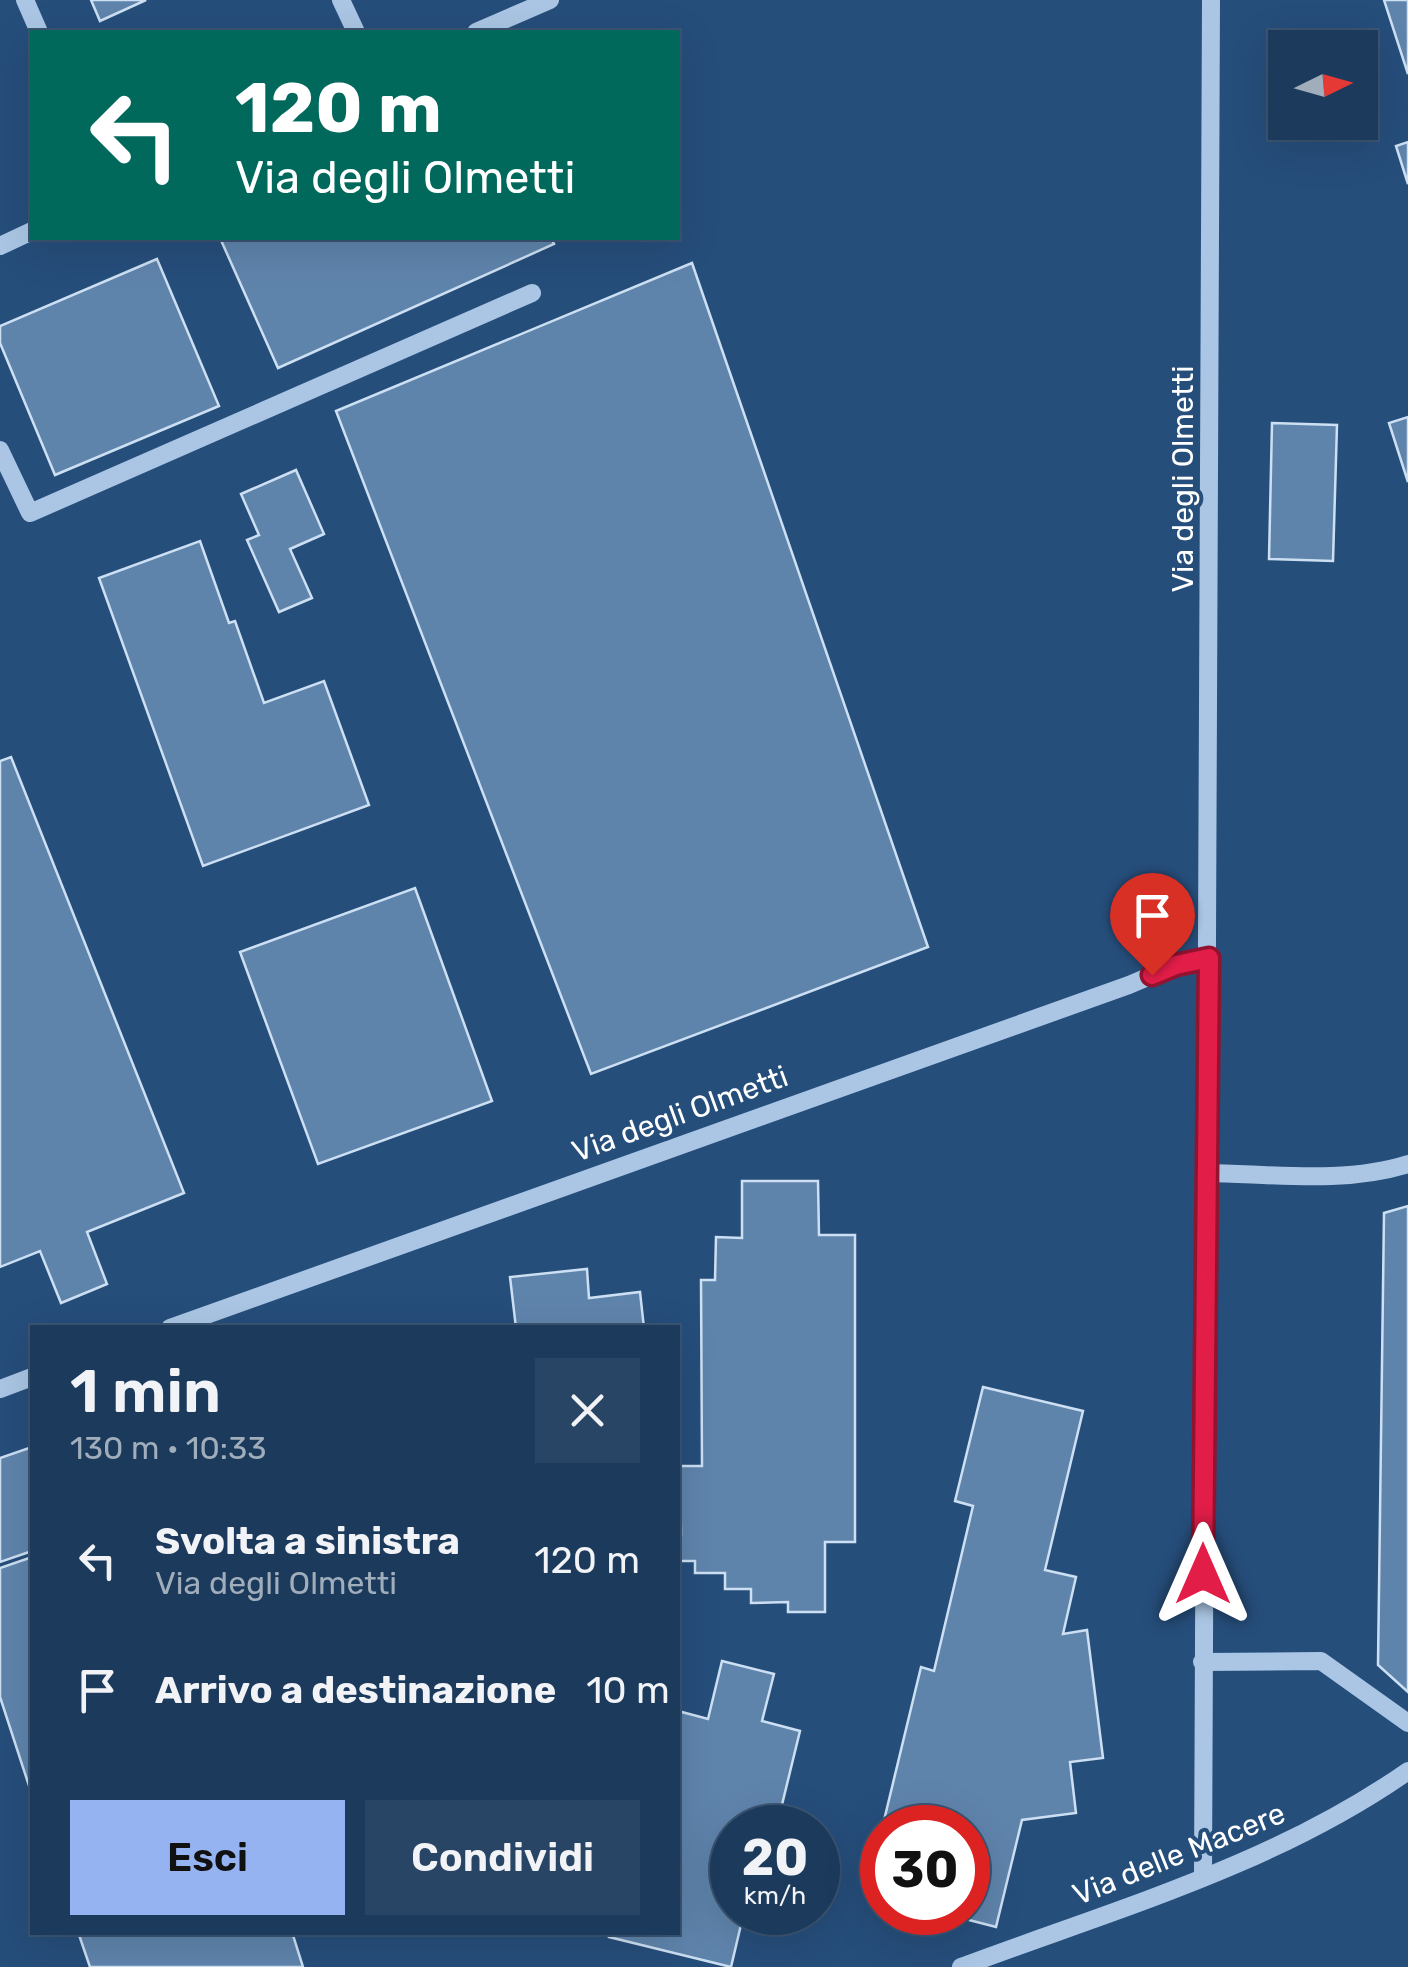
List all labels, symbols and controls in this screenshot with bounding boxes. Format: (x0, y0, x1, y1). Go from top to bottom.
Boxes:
north arrow (1268, 30, 1378, 140)
map controls (1268, 30, 1378, 140)
text: 120 m (235, 67, 442, 150)
icon: left (70, 70, 200, 200)
text: Via degli Olmetti (235, 151, 575, 204)
street label: Via degli Olmetti (1165, 366, 1201, 592)
pin (1110, 873, 1195, 976)
icon: arrive (1125, 888, 1180, 943)
street label: Via degli Olmetti (567, 1058, 793, 1170)
text: 1 min (70, 1356, 221, 1427)
button: close (535, 1358, 640, 1463)
text: 130 m · 10:33 (70, 1429, 266, 1467)
text: Svolta a sinistra (155, 1518, 460, 1564)
position arrow (1151, 1522, 1255, 1626)
icon: left (70, 1533, 125, 1588)
text: 120 m (534, 1537, 640, 1583)
text: Via degli Olmetti (155, 1564, 397, 1602)
icon: arrive (70, 1663, 125, 1718)
text: Arrivo a destinazione (155, 1667, 556, 1713)
text: 10 m (586, 1667, 670, 1713)
street label: Via delle Macere (1068, 1795, 1290, 1913)
button: Esci (70, 1800, 345, 1915)
button: Condividi (365, 1800, 640, 1915)
speed limit sign: 30 (860, 1805, 990, 1935)
text: 20 (742, 1828, 808, 1888)
text: km/h (744, 1881, 806, 1910)

